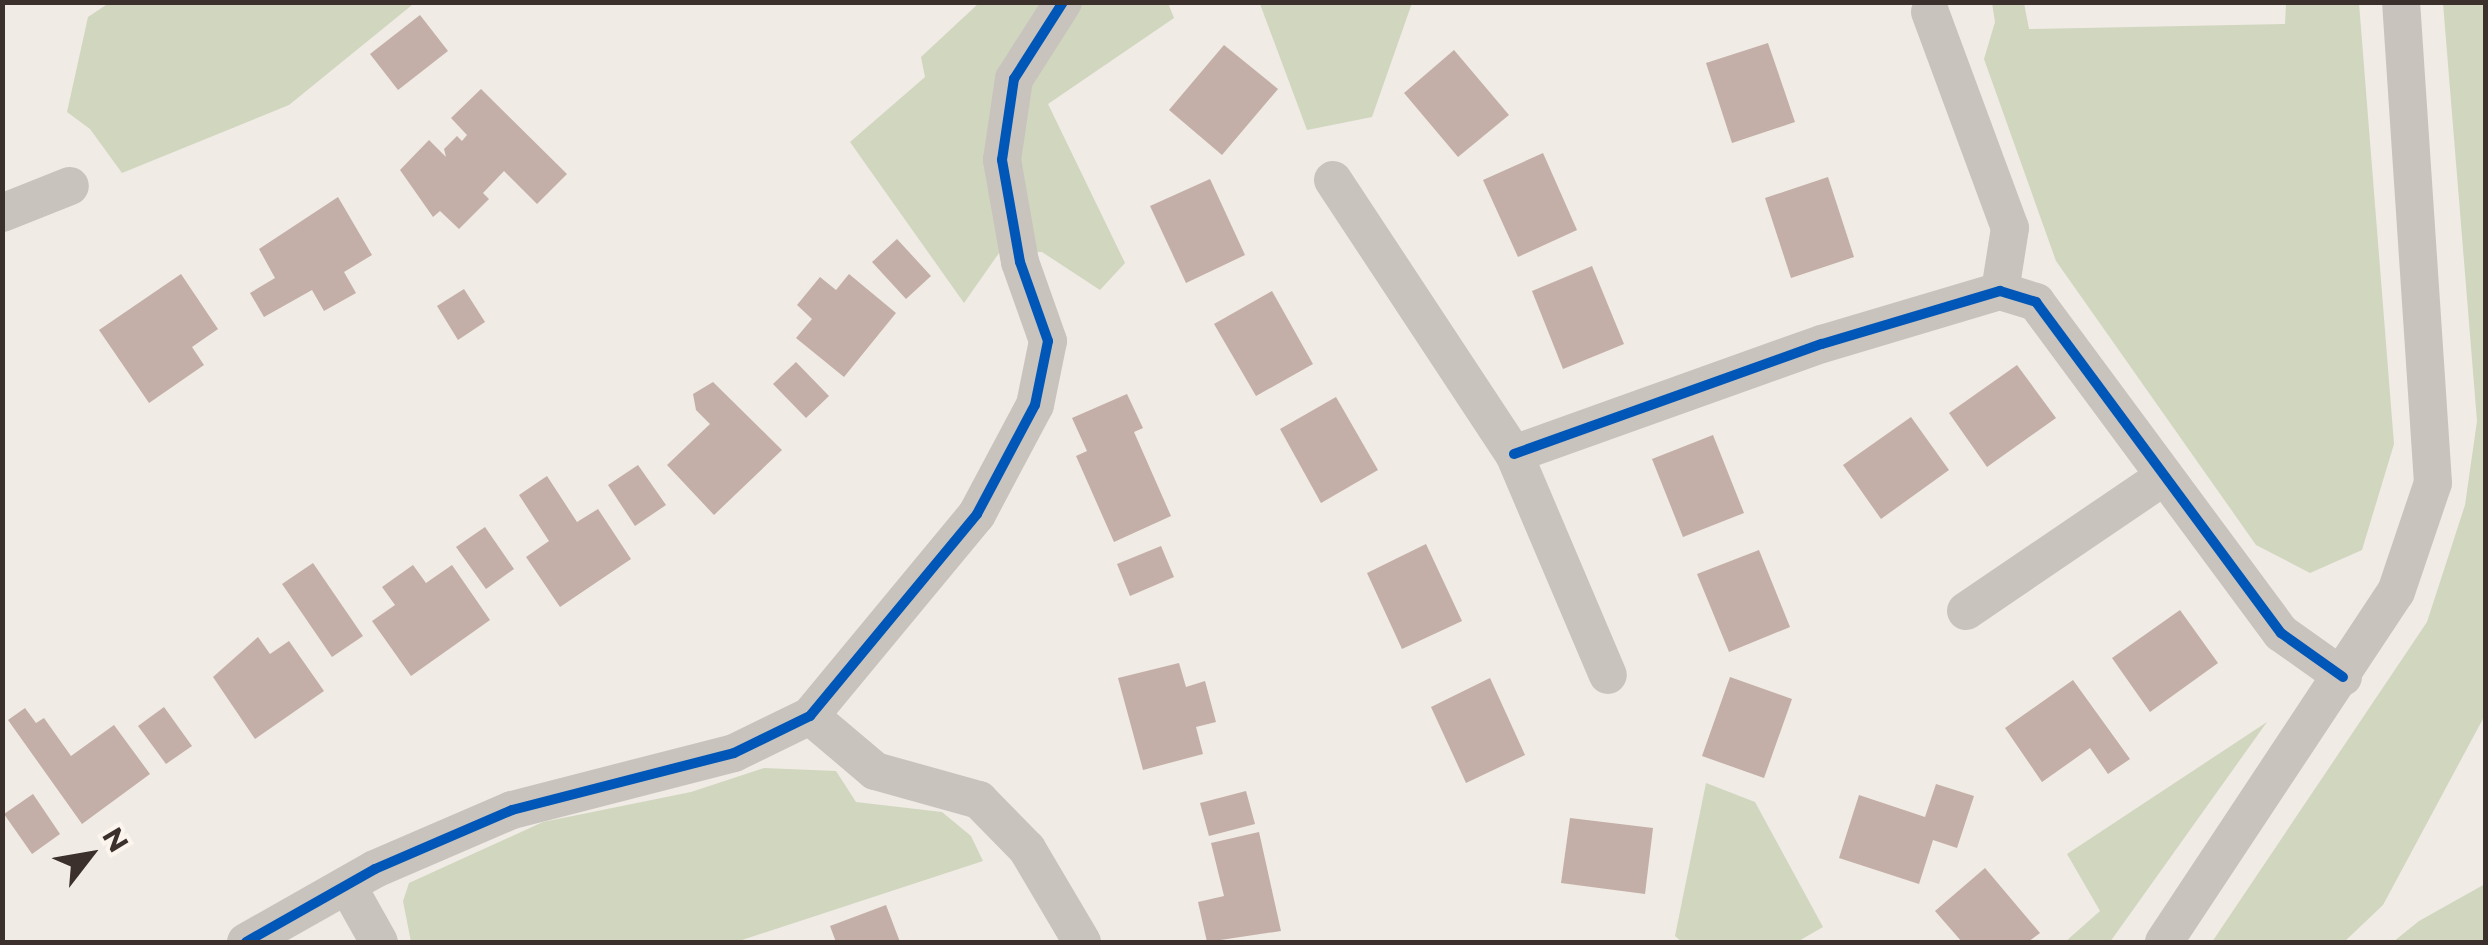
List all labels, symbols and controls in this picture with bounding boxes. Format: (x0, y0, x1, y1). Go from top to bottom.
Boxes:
north arrow (40, 805, 140, 905)
text: N (95, 821, 136, 858)

